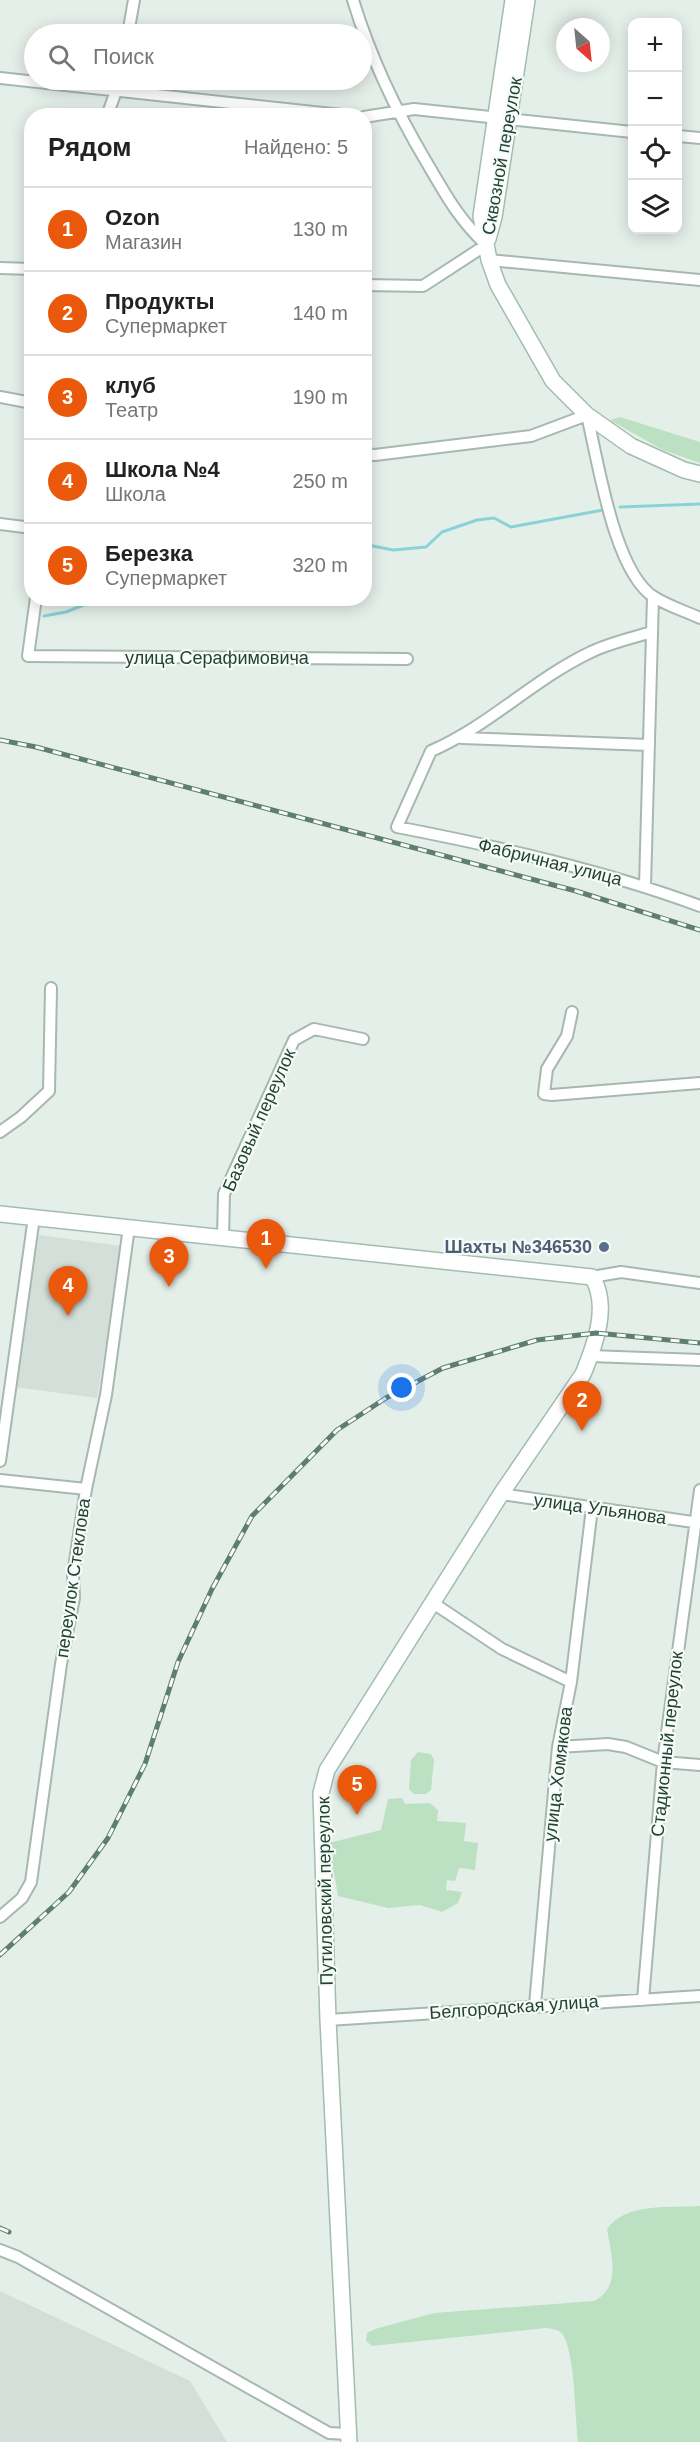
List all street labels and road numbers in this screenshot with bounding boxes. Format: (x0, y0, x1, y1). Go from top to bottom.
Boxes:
street label: Сквозной переулок (478, 75, 526, 237)
street label: улица Серафимовича (125, 648, 310, 668)
street label: Фабричная улица (476, 834, 625, 890)
street label: Базовый переулок (219, 1045, 300, 1194)
street label: улица Ульянова (532, 1490, 669, 1528)
street label: переулок Стеклова (52, 1496, 94, 1659)
street label: Стадионный переулок (647, 1650, 687, 1838)
street label: улица Хомякова (540, 1704, 576, 1843)
street label: Путиловский переулок (313, 1796, 337, 1986)
street label: Белгородская улица (429, 1991, 600, 2023)

